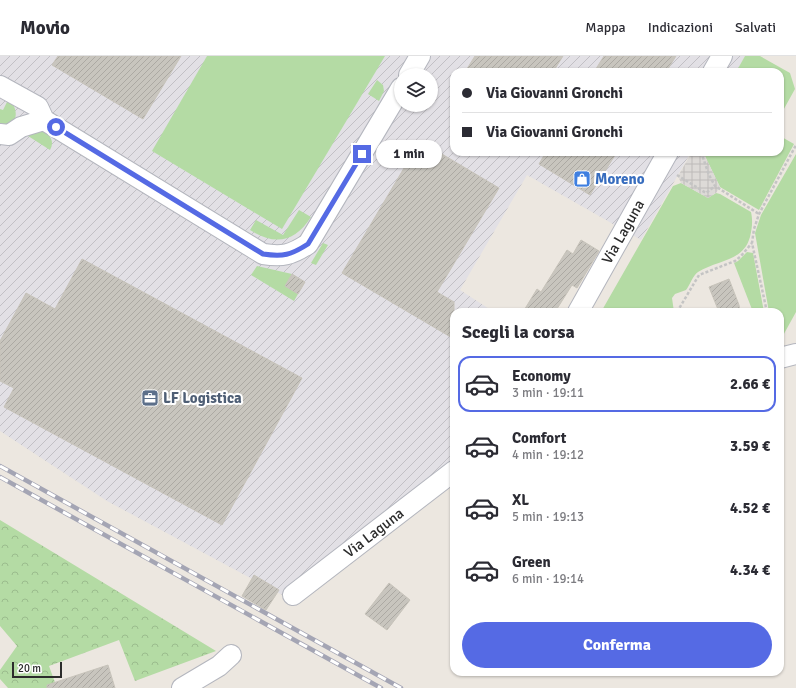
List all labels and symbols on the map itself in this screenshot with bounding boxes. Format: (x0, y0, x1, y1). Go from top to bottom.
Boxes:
route start (47, 118, 65, 136)
callout: 1 min (376, 140, 442, 168)
route end (353, 145, 371, 163)
shop icon: Moreno (572, 169, 592, 189)
place label: Moreno (595, 170, 645, 188)
street label: Via Laguna (598, 197, 648, 267)
office icon: LF Logistica (140, 388, 160, 408)
place label: LF Logistica (163, 389, 242, 407)
street label: Via Laguna (340, 504, 407, 561)
scale bar (12, 660, 62, 679)

